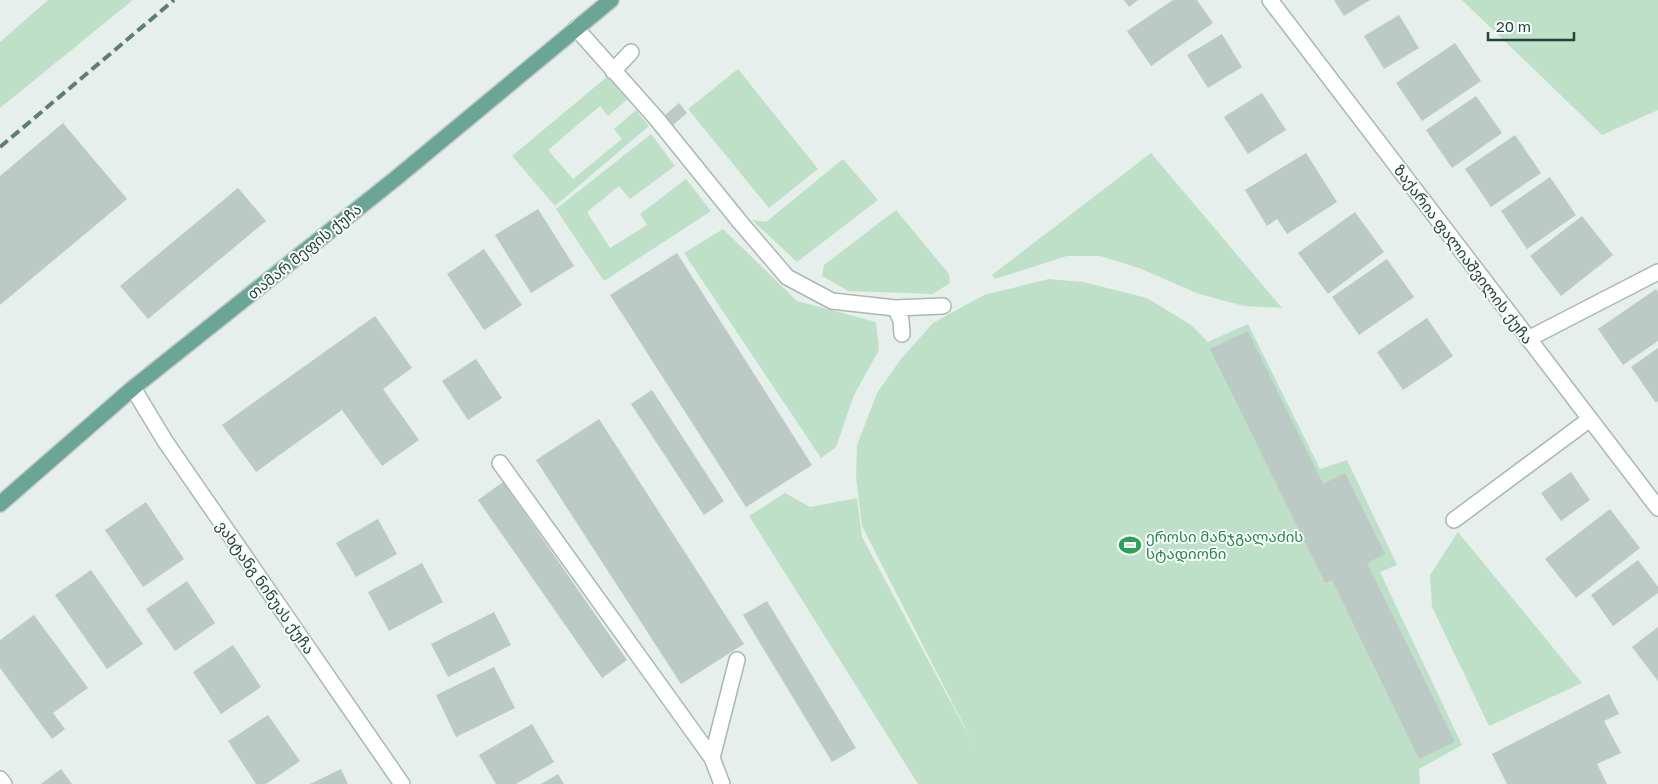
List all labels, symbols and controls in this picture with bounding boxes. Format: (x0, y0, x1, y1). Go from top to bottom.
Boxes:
scale bar (1488, 10, 1574, 42)
text: 20 m (1496, 17, 1531, 35)
street label: ზაქარია ფალიაშვილის ქუჩა (1390, 161, 1537, 348)
street label: თამარ მეფის ქუჩა (243, 199, 365, 303)
street label: ვახტანგ ნინუას ქუჩა (212, 517, 319, 658)
place label: ეროსი მანჯგალაძის სტადიონი (1146, 527, 1303, 563)
sports icon: ეროსი მანჯგალაძის სტადიონი (1117, 532, 1143, 558)

